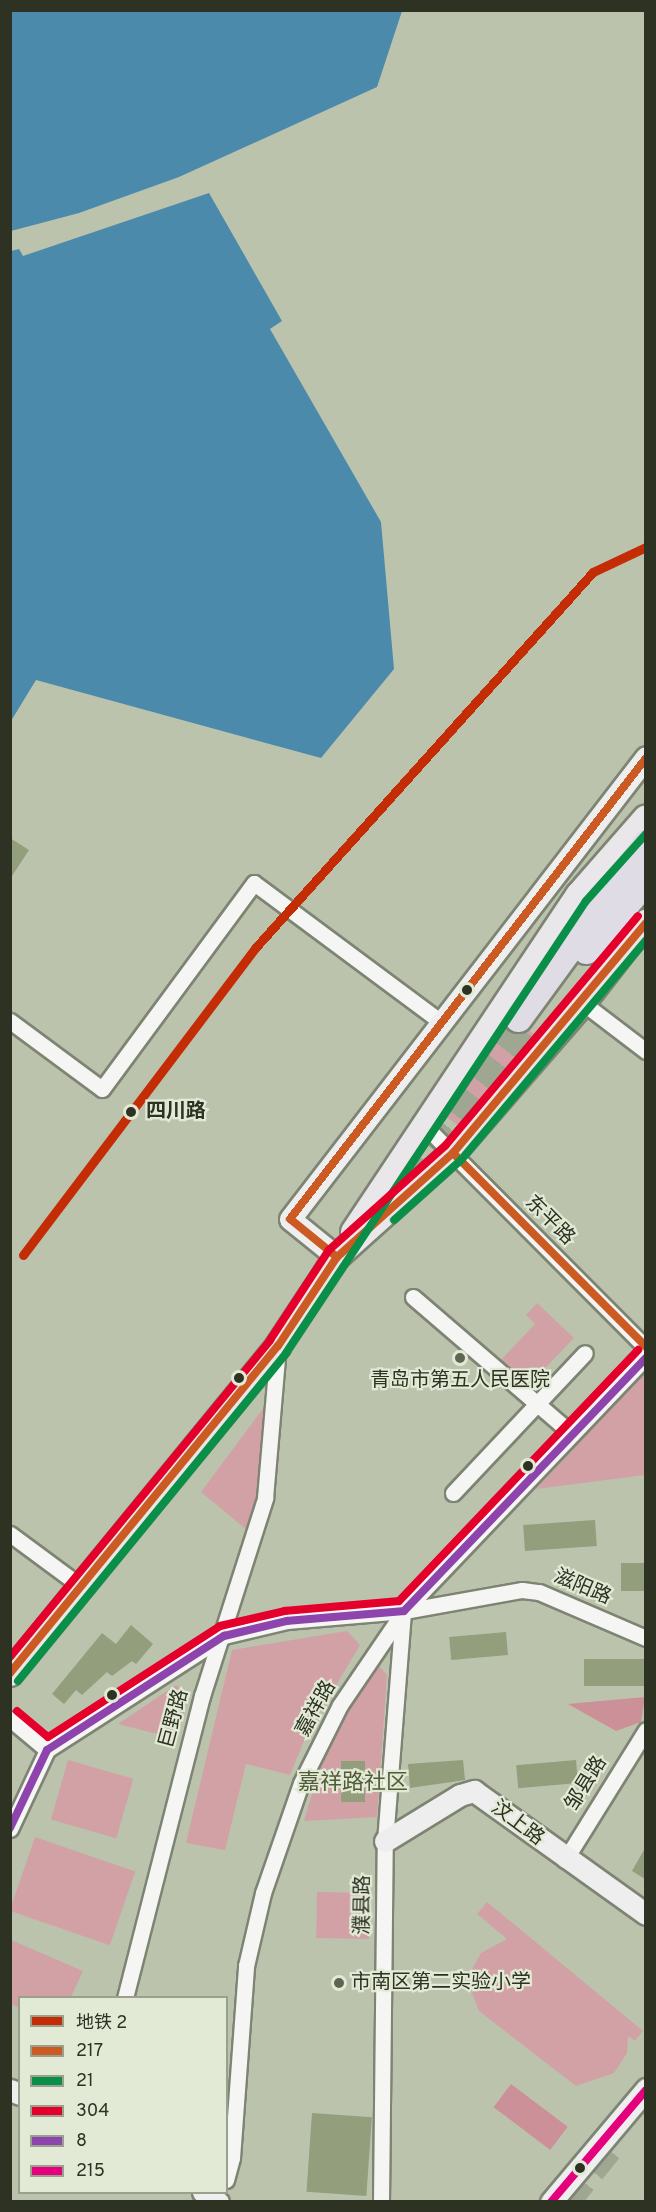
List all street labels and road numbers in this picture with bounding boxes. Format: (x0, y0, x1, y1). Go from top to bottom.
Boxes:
street label: 东平路 (519, 1191, 579, 1251)
street label: 滋阳路 (550, 1565, 614, 1611)
street label: 嘉祥路 (292, 1677, 342, 1741)
street label: 巨野路 (156, 1687, 194, 1751)
street label: 邹县路 (561, 1752, 613, 1816)
street label: 汶上路 (486, 1796, 548, 1852)
street label: 濮县路 (351, 1875, 377, 1935)

